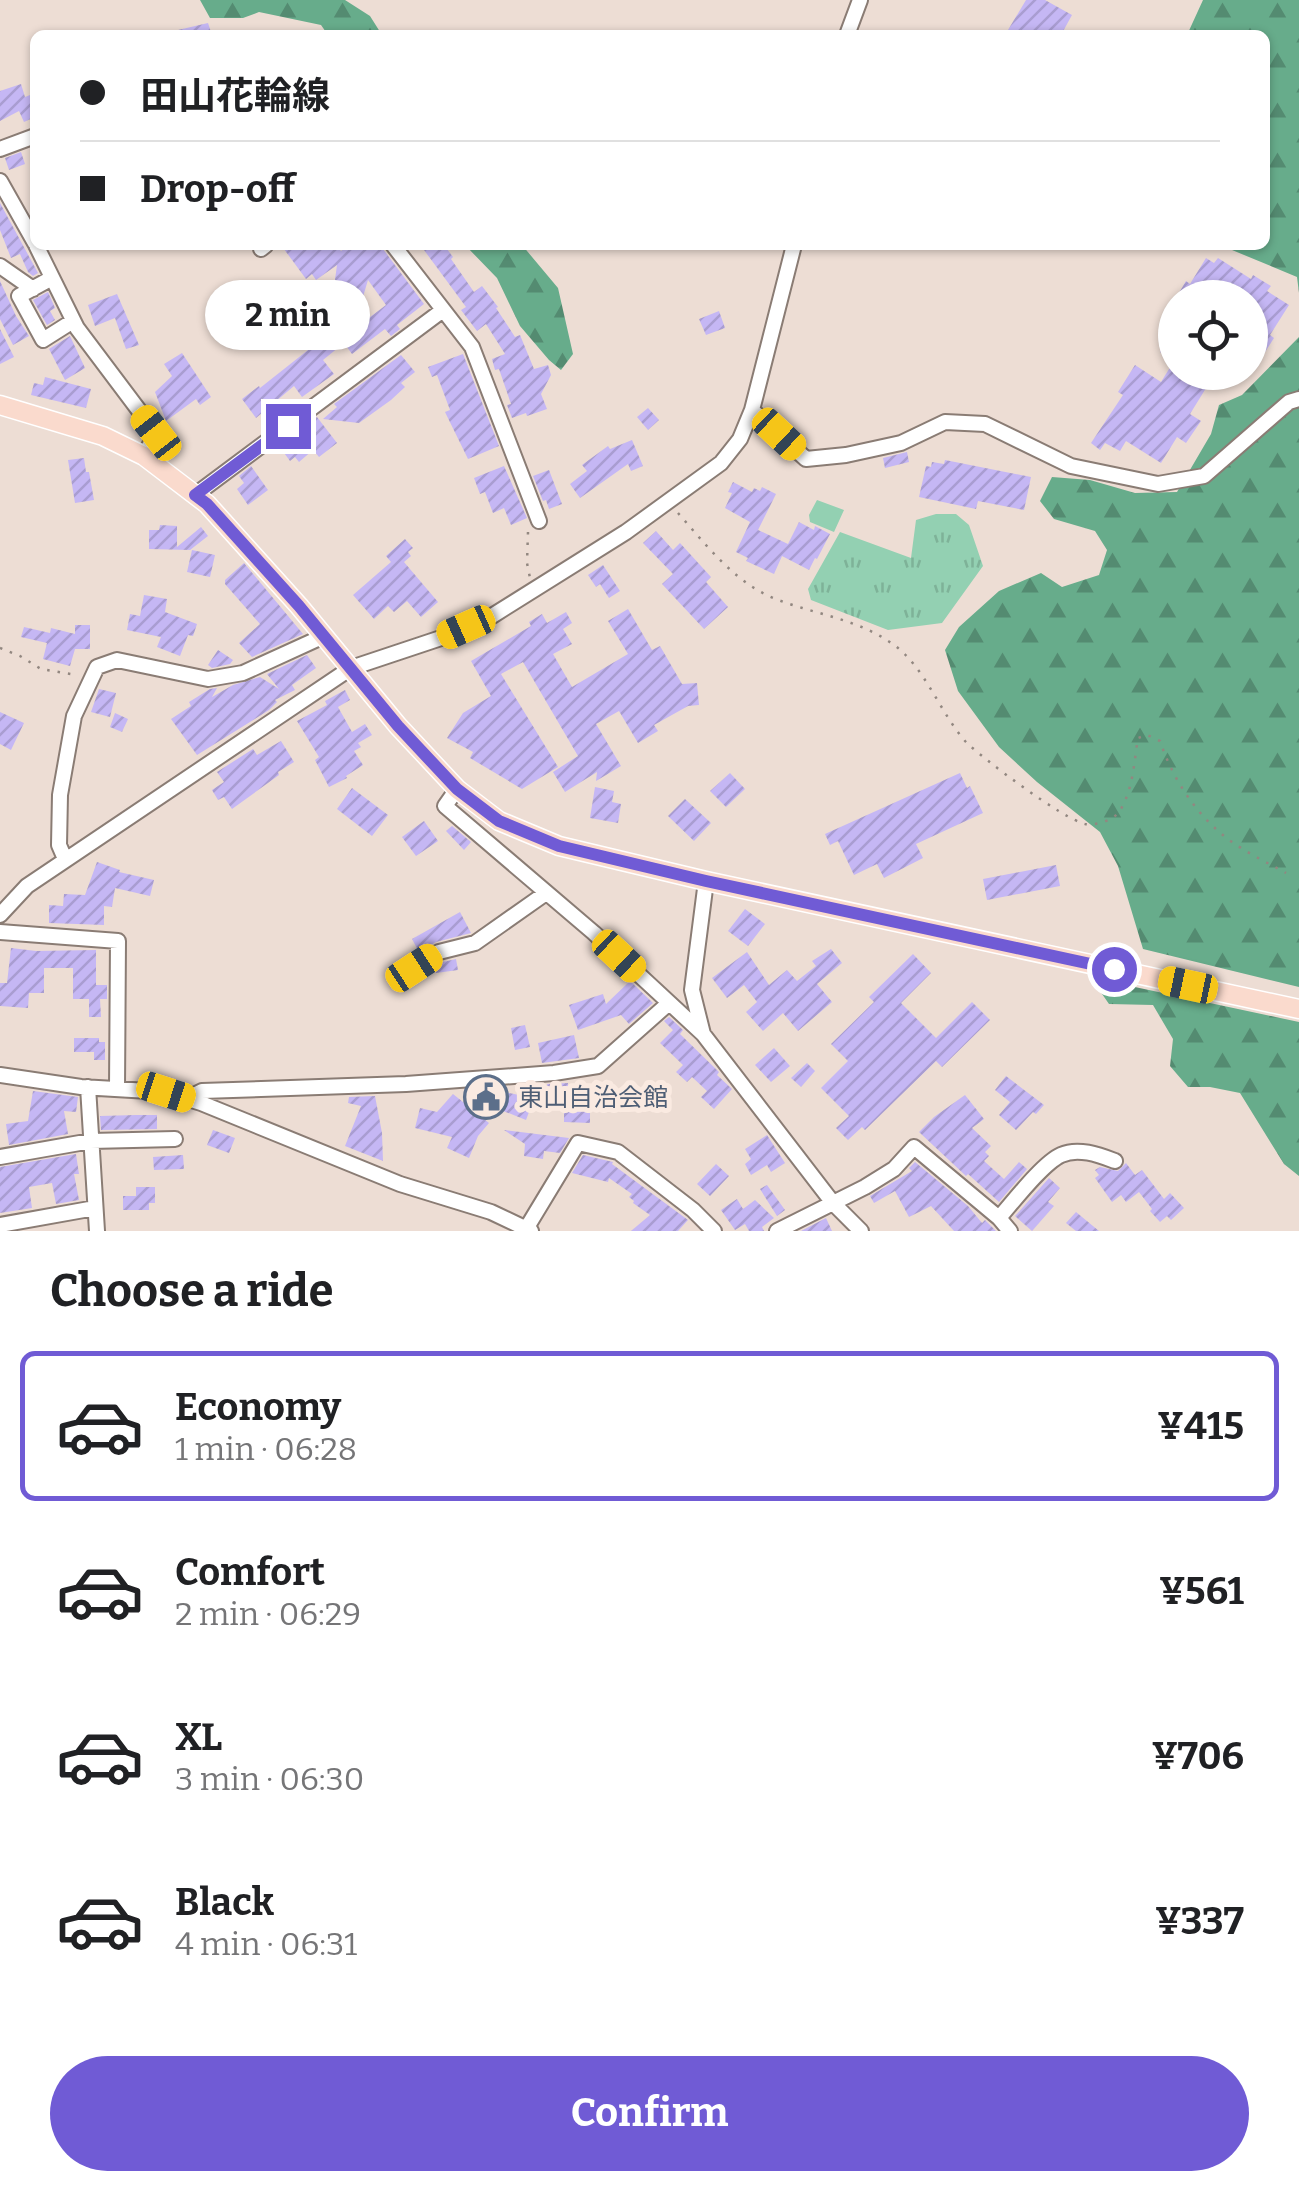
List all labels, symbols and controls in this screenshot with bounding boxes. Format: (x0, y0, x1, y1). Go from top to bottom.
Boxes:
text: 田山花輪線 (140, 73, 330, 119)
text: Drop-off (140, 166, 295, 212)
map controls (1158, 280, 1268, 390)
button: locate (1158, 280, 1268, 390)
callout: 2 min (206, 281, 370, 351)
text: 2 min (245, 296, 330, 334)
car (126, 400, 186, 466)
car (747, 403, 811, 465)
route end (266, 404, 311, 449)
car (432, 601, 500, 653)
car (587, 925, 651, 987)
car (381, 939, 447, 997)
route start (1092, 947, 1137, 992)
car (1156, 964, 1220, 1006)
car (133, 1068, 199, 1116)
public building icon: 東山自治会館 (463, 1074, 509, 1120)
place label: 東山自治会館 (518, 1083, 668, 1113)
text: Choose a ride (50, 1264, 333, 1318)
icon: car (55, 1381, 145, 1471)
text: Economy (175, 1384, 341, 1430)
text: ¥415 (1157, 1403, 1244, 1449)
text: 1 min · 06:28 (175, 1430, 357, 1468)
icon: car (55, 1546, 145, 1636)
text: Comfort (175, 1549, 325, 1595)
text: ¥561 (1159, 1568, 1244, 1614)
text: 2 min · 06:29 (175, 1595, 361, 1633)
icon: car (55, 1711, 145, 1801)
text: XL (175, 1714, 222, 1760)
text: ¥706 (1151, 1733, 1244, 1779)
text: 3 min · 06:30 (175, 1760, 364, 1798)
icon: car (55, 1876, 145, 1966)
text: Black (175, 1879, 274, 1925)
text: ¥337 (1155, 1898, 1244, 1944)
text: 4 min · 06:31 (175, 1925, 357, 1963)
button: Confirm (50, 2056, 1249, 2171)

